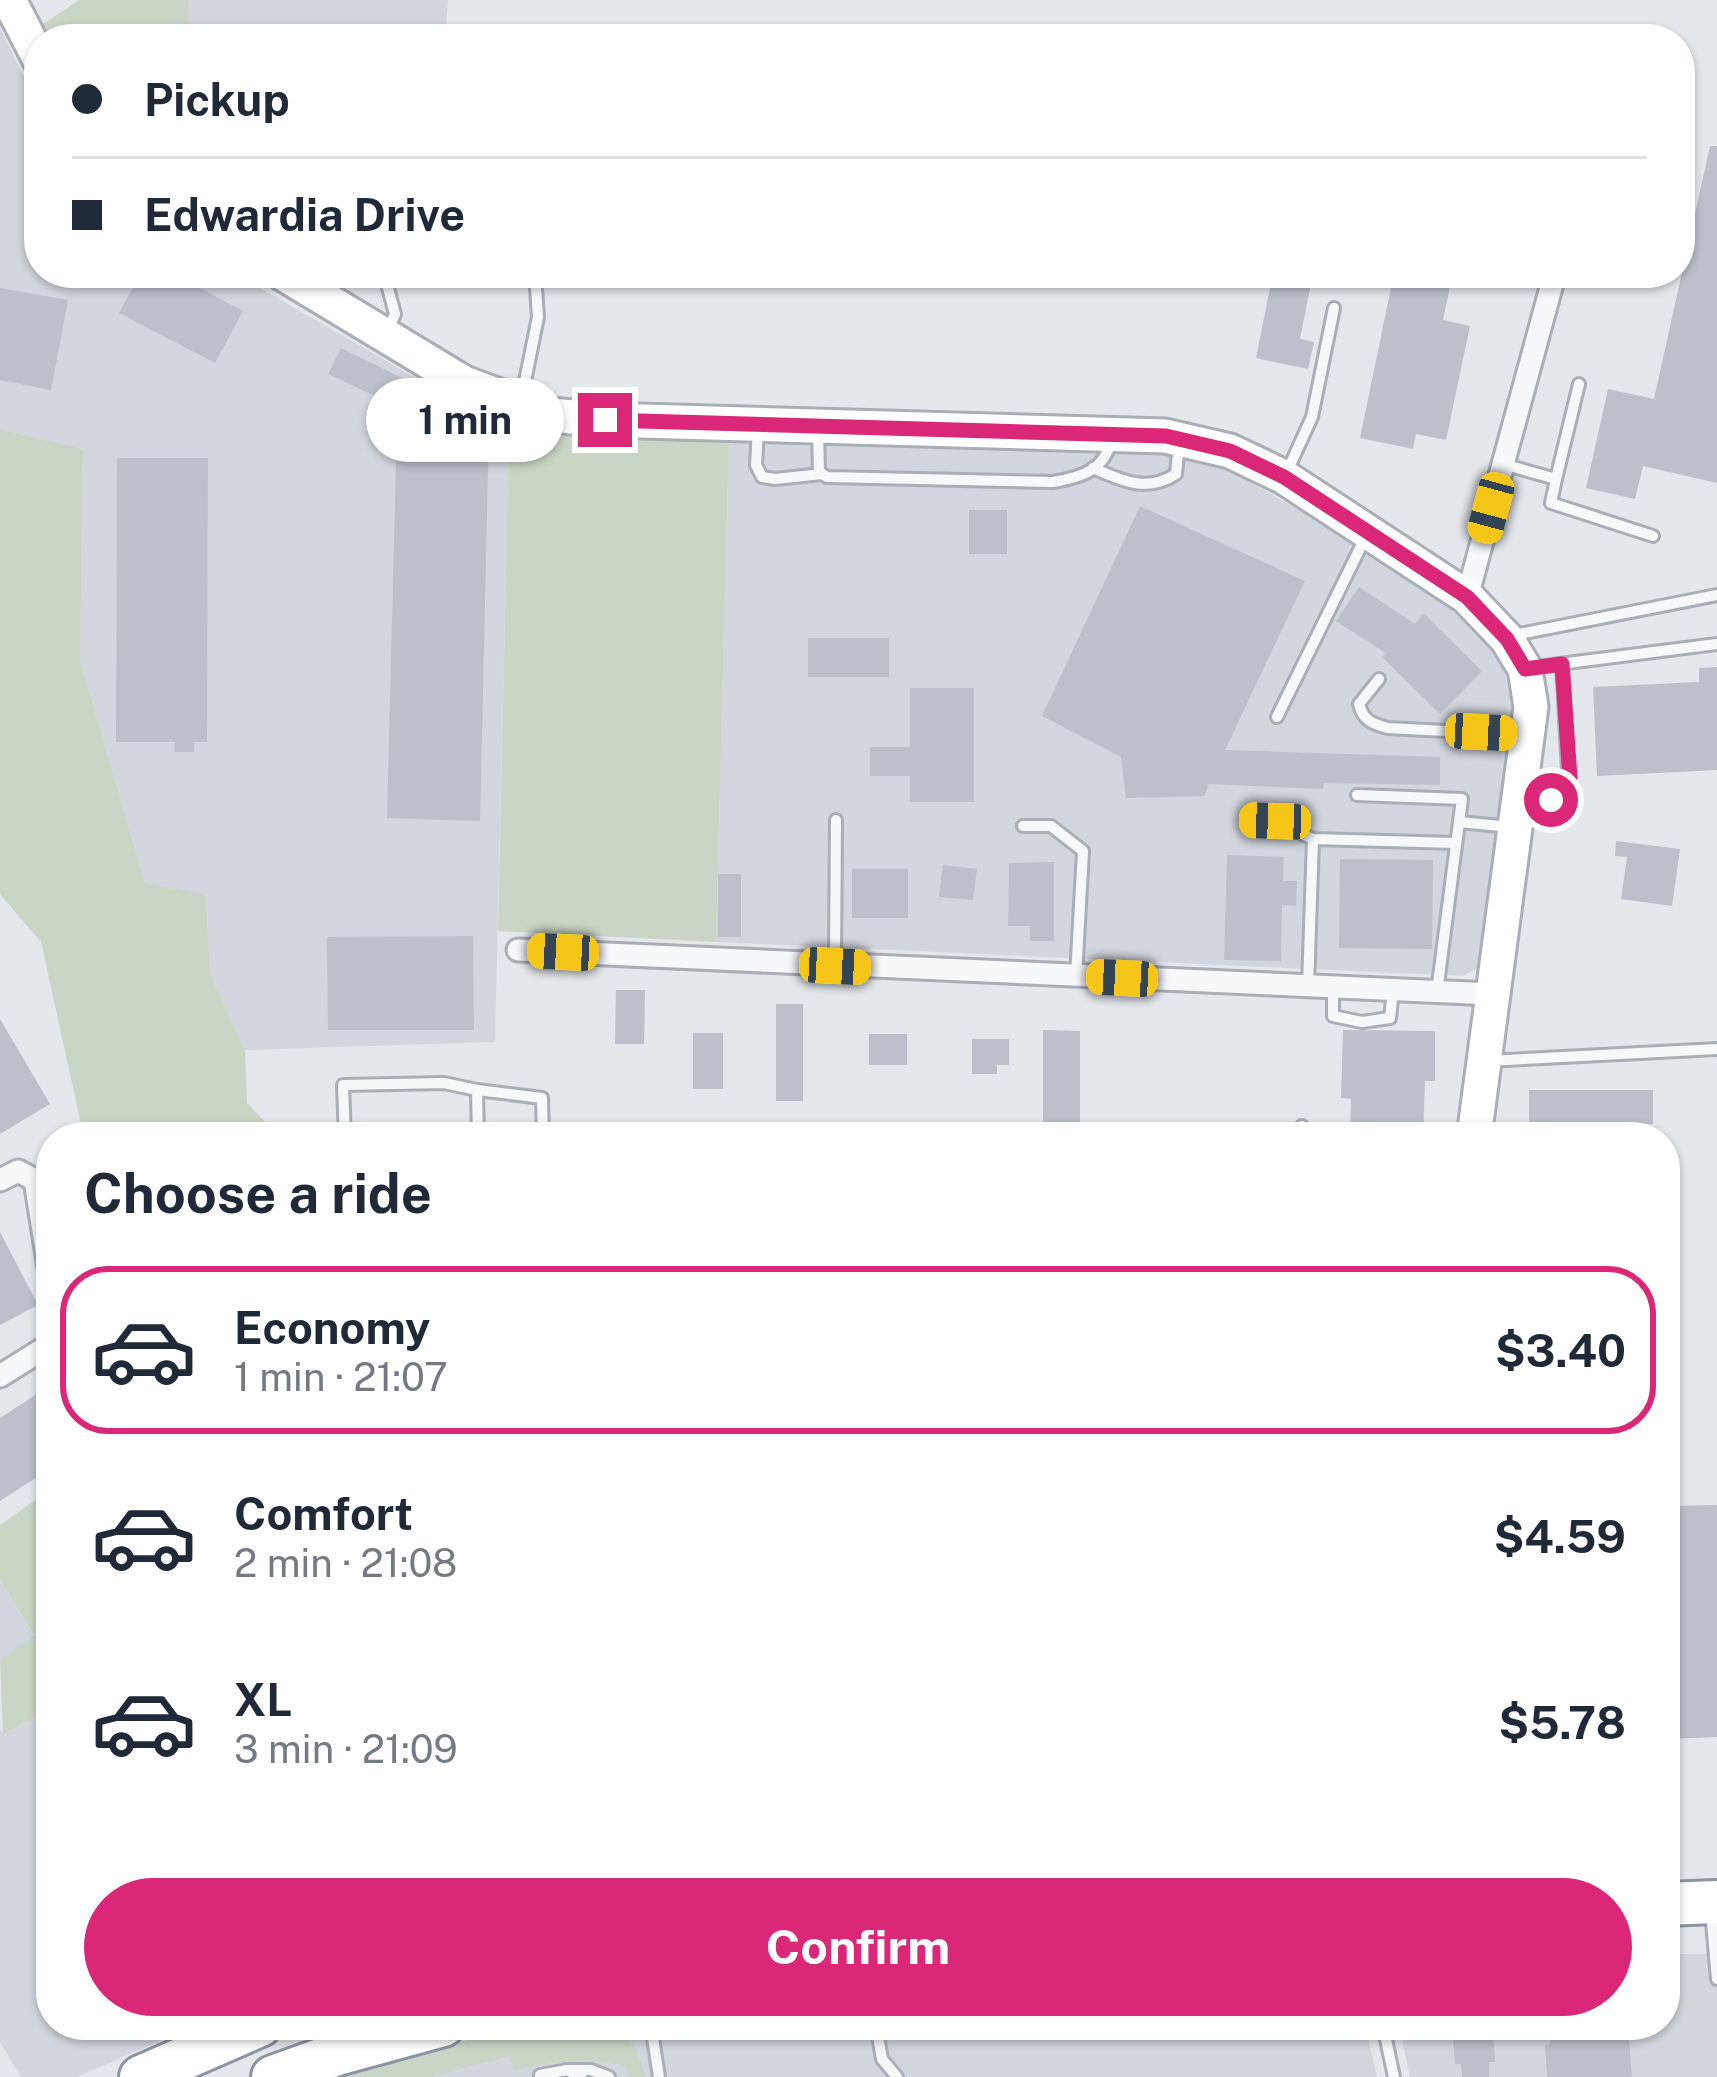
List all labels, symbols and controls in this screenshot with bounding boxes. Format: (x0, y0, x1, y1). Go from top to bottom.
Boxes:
text: Pickup (144, 73, 290, 126)
text: Edwardia Drive (144, 188, 465, 241)
callout: 1 min (365, 378, 563, 462)
route end (578, 393, 632, 447)
text: 1 min (418, 397, 512, 443)
car (1464, 469, 1518, 547)
car (1444, 712, 1518, 752)
route start (1524, 773, 1578, 827)
car (1238, 802, 1312, 840)
car (526, 932, 600, 972)
car (798, 946, 872, 986)
car (1085, 958, 1159, 998)
text: Choose a ride (84, 1162, 432, 1225)
icon: car (90, 1296, 198, 1404)
text: Economy (234, 1301, 430, 1354)
text: $3.40 (1495, 1324, 1626, 1377)
text: 1 min · 21:07 (234, 1354, 448, 1400)
icon: car (90, 1482, 198, 1590)
text: Comfort (234, 1487, 413, 1540)
text: $4.59 (1494, 1510, 1626, 1563)
text: 2 min · 21:08 (234, 1540, 457, 1586)
icon: car (90, 1668, 198, 1776)
text: XL (234, 1673, 292, 1726)
text: $5.78 (1499, 1696, 1626, 1749)
text: 3 min · 21:09 (234, 1726, 458, 1772)
button: Confirm (84, 1878, 1632, 2016)

